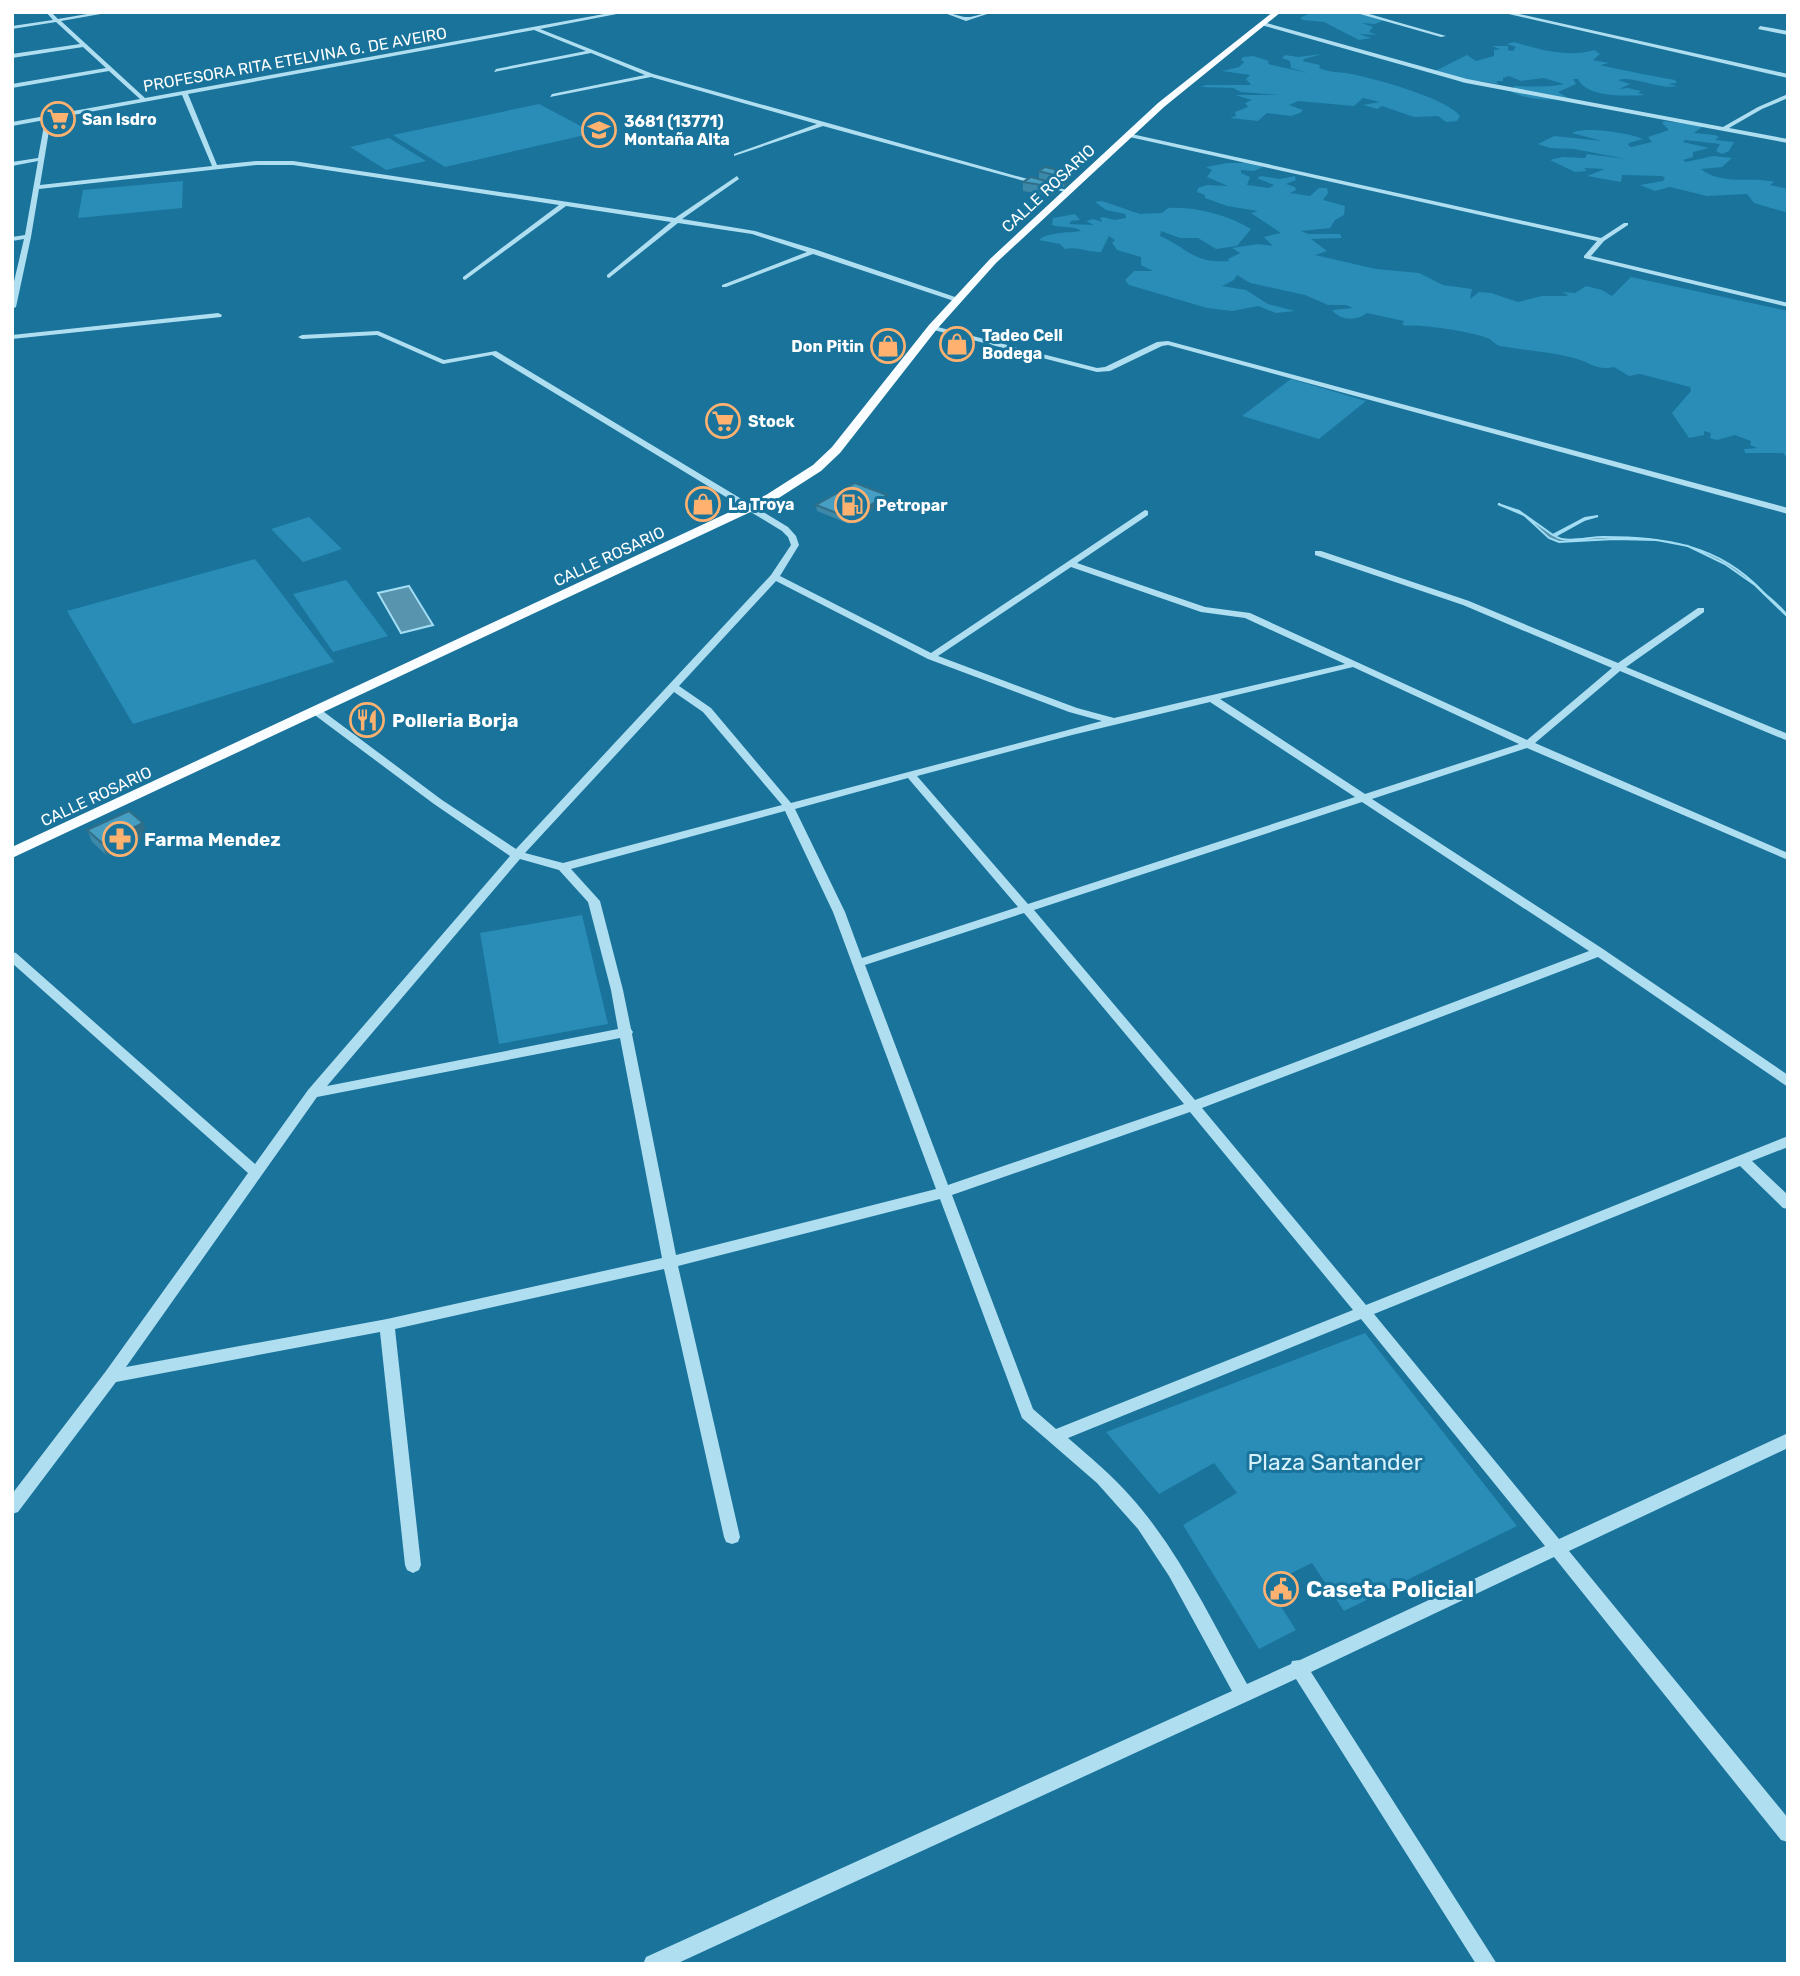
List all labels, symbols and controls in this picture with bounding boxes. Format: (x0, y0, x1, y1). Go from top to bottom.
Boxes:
street label: PROFESORA RITA ETELVINA G. DE AVEIRO (142, 23, 448, 96)
supermarket icon: San Isdro (39, 100, 77, 138)
place label: San Isdro (82, 110, 157, 129)
school or university icon: 3681 (13771) Montaña Alta (580, 111, 618, 149)
place label: 3681 (13771) Montaña Alta (624, 112, 730, 149)
street label: CALLE ROSARIO (998, 140, 1099, 236)
shop icon: Tadeo Cell Bodega (938, 325, 976, 363)
place label: Tadeo Cell Bodega (982, 326, 1063, 363)
shop icon: Don Pitin (869, 327, 907, 365)
place label: Don Pitin (791, 337, 864, 356)
supermarket icon: Stock (704, 402, 742, 440)
place label: Stock (748, 412, 795, 431)
shop icon: La Troya (684, 485, 722, 523)
fuel station icon: Petropar (833, 486, 871, 524)
place label: La Troya (728, 495, 795, 514)
place label: Petropar (876, 496, 948, 515)
street label: CALLE ROSARIO (551, 522, 668, 591)
restaurant icon: Polleria Borja (348, 701, 386, 739)
place label: Polleria Borja (392, 709, 518, 732)
street label: CALLE ROSARIO (38, 762, 155, 831)
pharmacy icon: Farma Mendez (101, 820, 139, 858)
place label: Farma Mendez (144, 828, 281, 851)
park label: Plaza Santander (1248, 1448, 1423, 1476)
public building icon: Caseta Policial (1262, 1570, 1300, 1608)
place label: Caseta Policial (1306, 1575, 1474, 1603)

